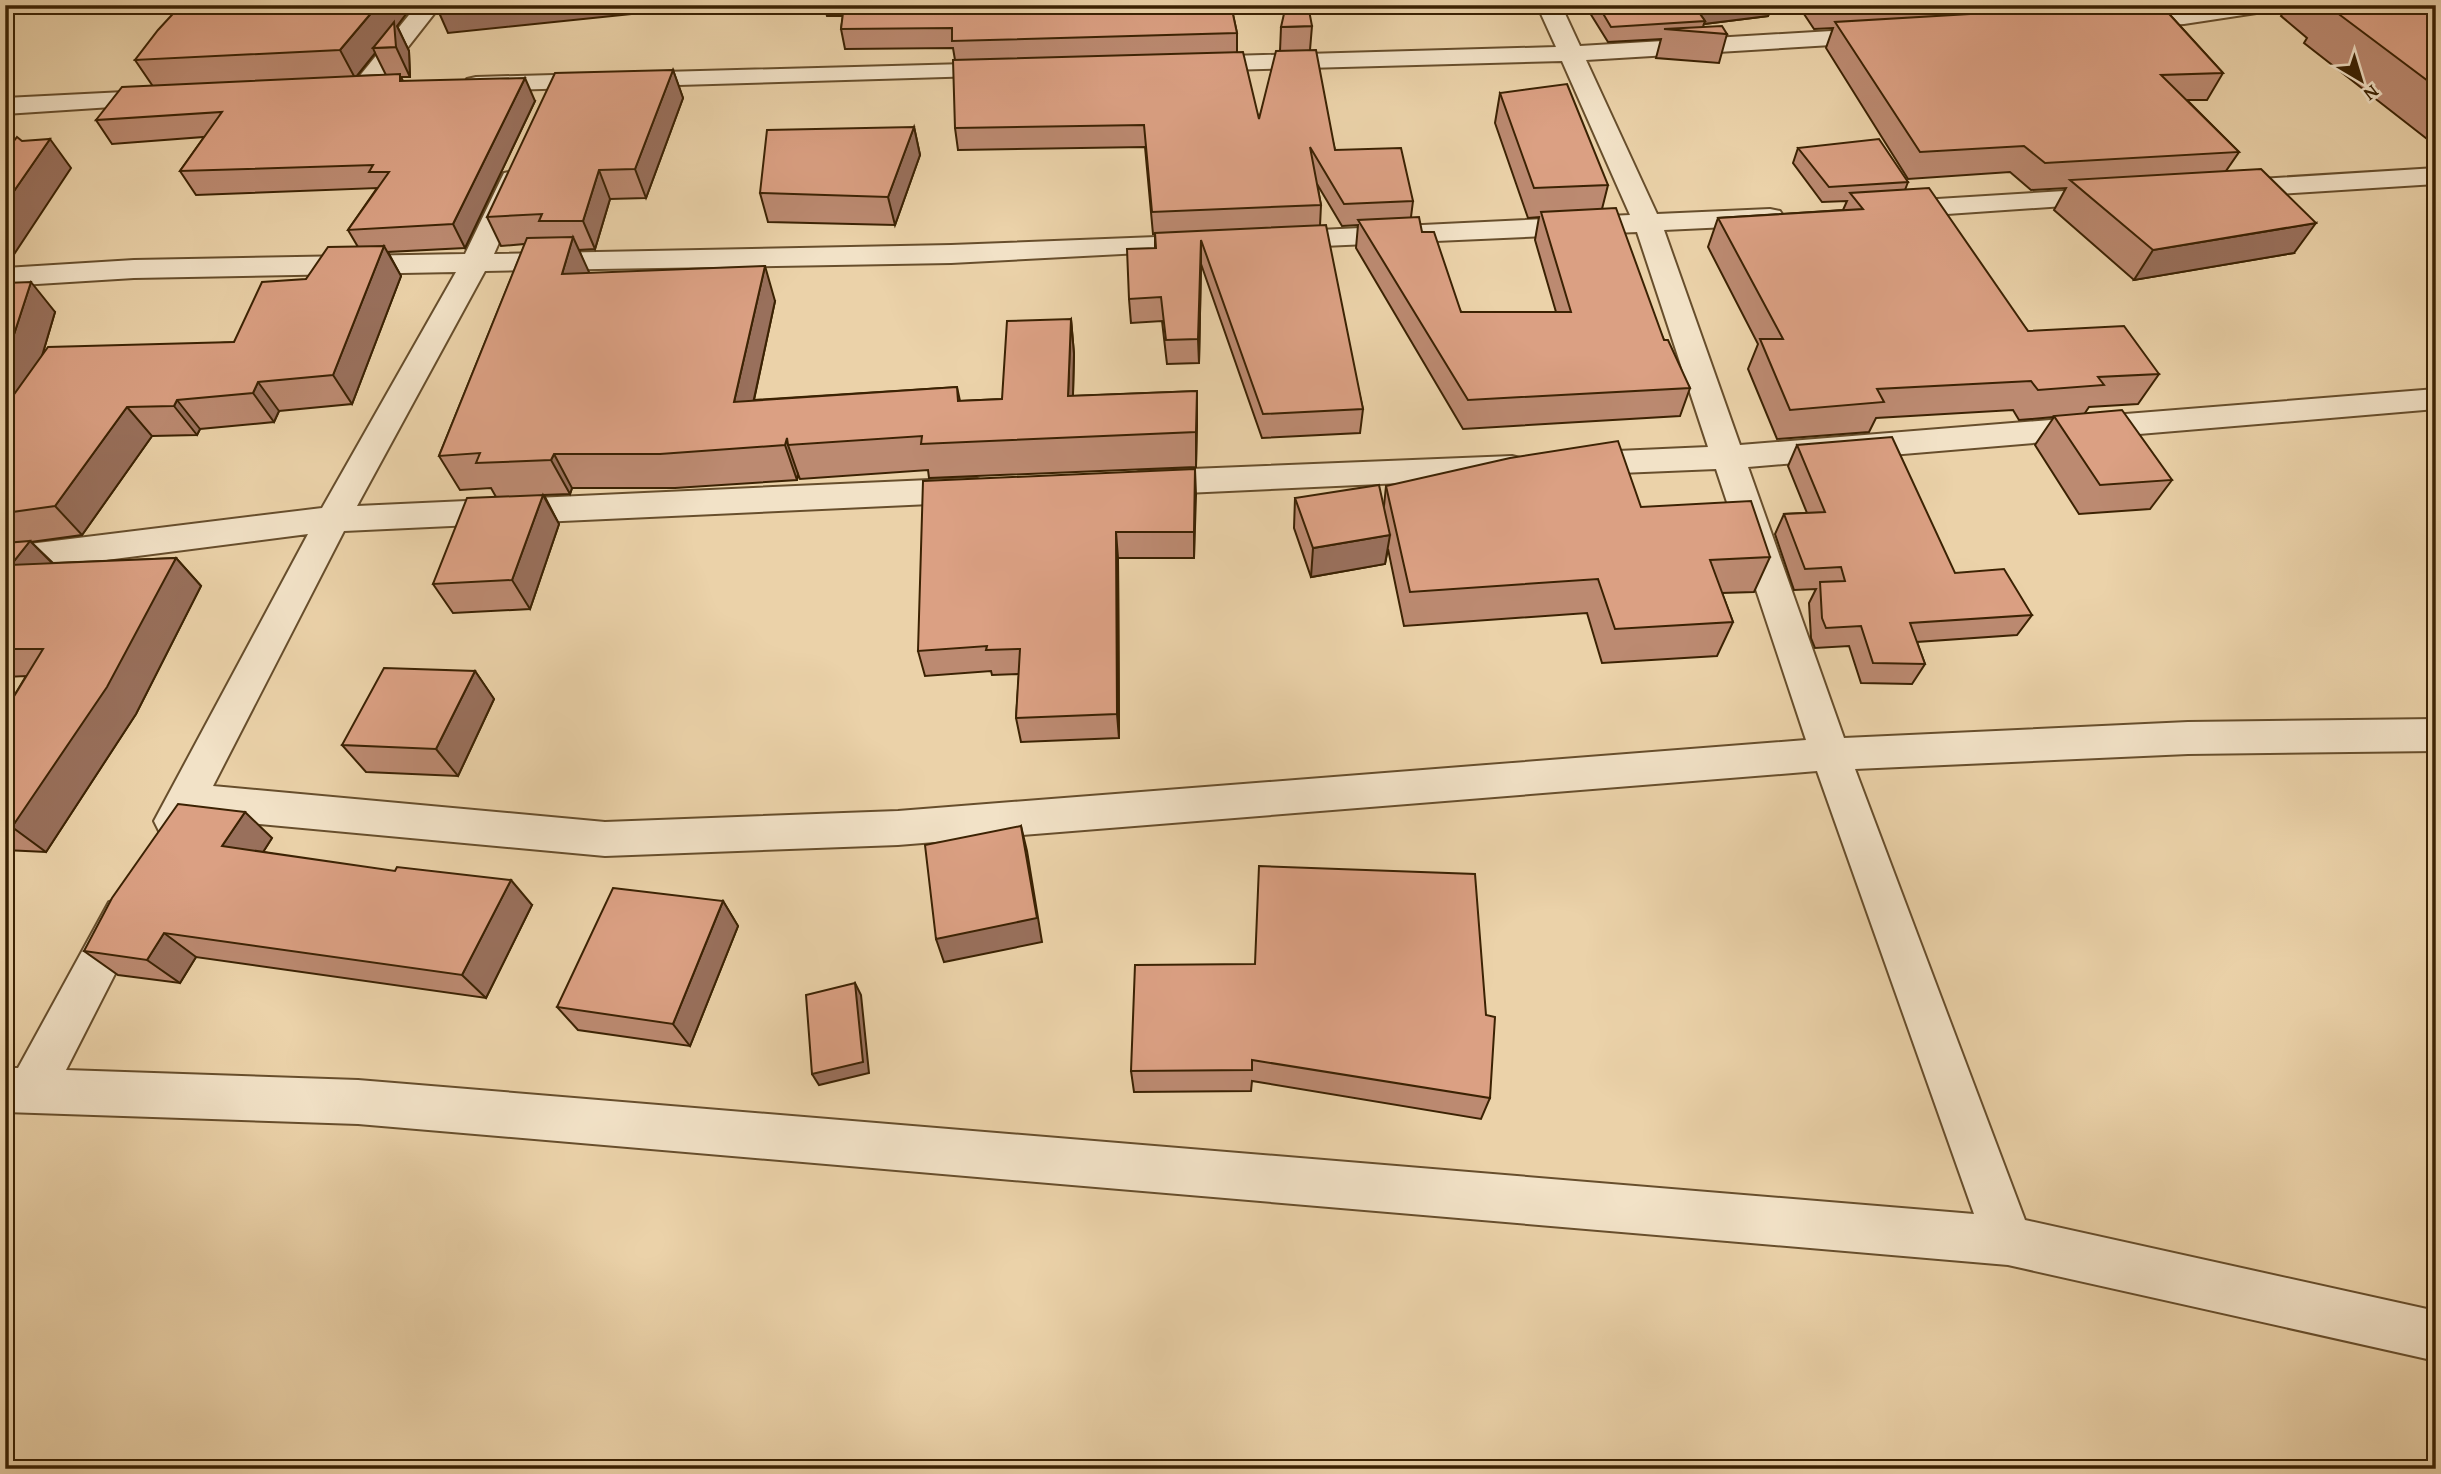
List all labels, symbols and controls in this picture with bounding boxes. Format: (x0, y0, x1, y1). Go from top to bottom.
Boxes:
north arrow (2326, 46, 2396, 116)
text: N (2358, 78, 2385, 109)

